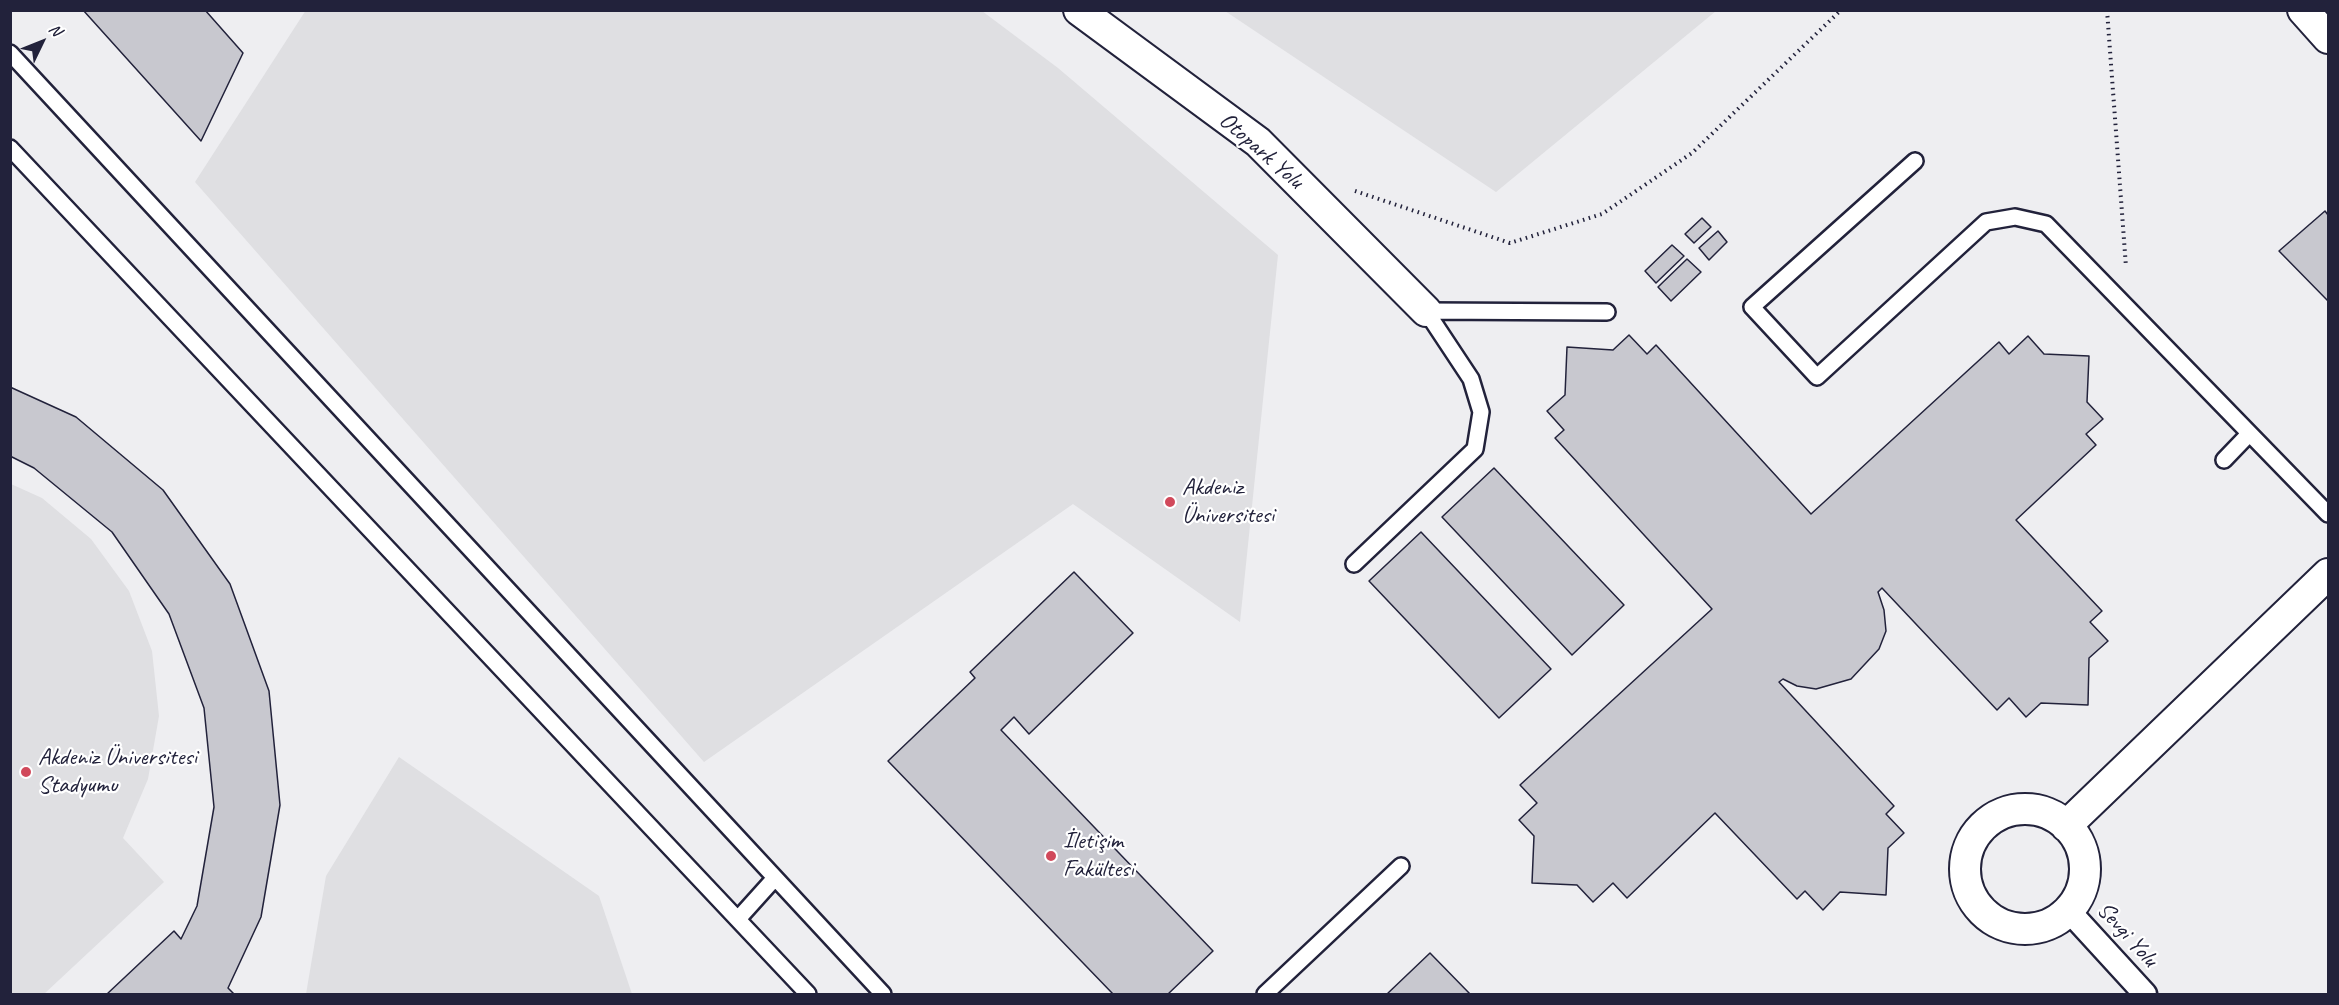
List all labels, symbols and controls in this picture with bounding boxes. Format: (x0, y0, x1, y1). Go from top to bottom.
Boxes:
north arrow (12, 12, 72, 72)
text: N (44, 19, 66, 40)
street label: Otopark Yolu (1213, 106, 1309, 196)
place label: Akdeniz Üniversitesi (1182, 474, 1274, 530)
marker: Akdeniz Üniversitesi (1163, 495, 1177, 509)
place label: Akdeniz Üniversitesi Stadyumu (38, 744, 197, 800)
marker: Akdeniz Üniversitesi Stadyumu (19, 765, 33, 779)
place label: İletişim Fakültesi (1063, 828, 1134, 884)
marker: İletişim Fakültesi (1044, 849, 1058, 863)
street label: Sevgi Yolu (2090, 896, 2164, 974)

